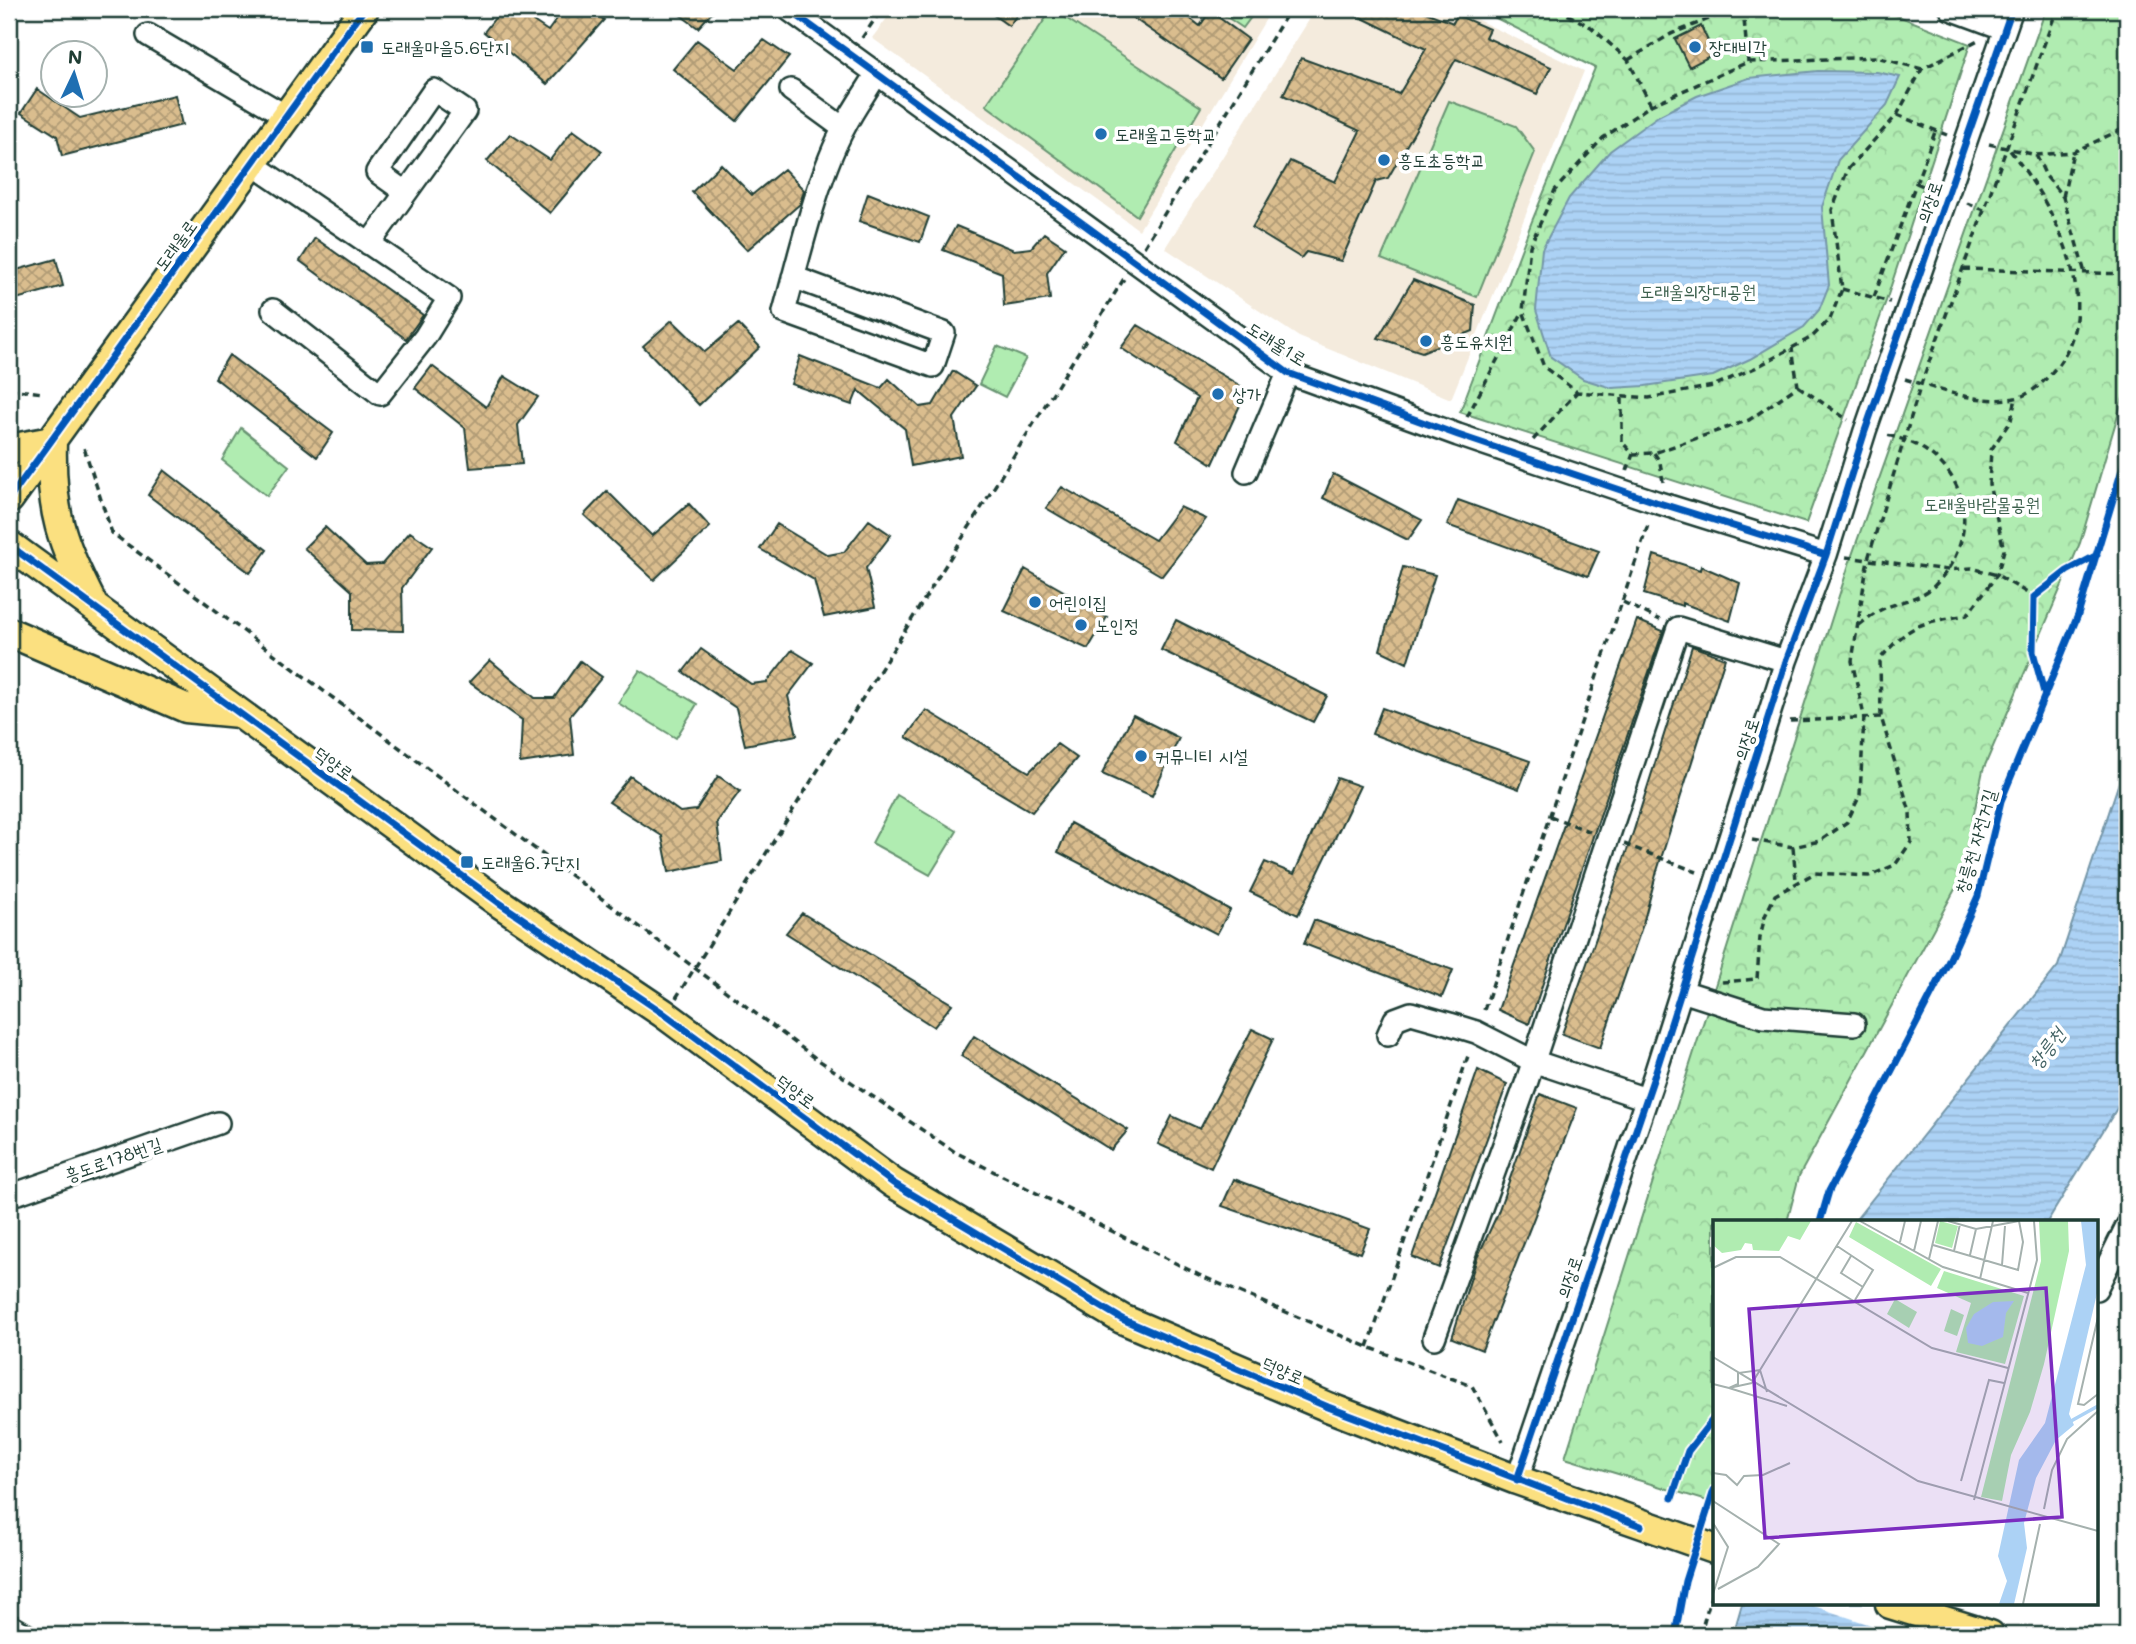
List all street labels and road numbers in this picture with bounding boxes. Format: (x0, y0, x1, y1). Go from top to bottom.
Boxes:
street label: 의장로 (1911, 178, 1947, 226)
street label: 도래울로 (148, 215, 202, 275)
street label: 도래울1로 (1243, 315, 1311, 371)
street label: 의장로 (1728, 715, 1764, 763)
street label: 덕양로 (309, 741, 359, 785)
street label: 창릉천 자전거길 (1949, 786, 2001, 896)
street label: 덕양로 (771, 1069, 821, 1113)
street label: 흥도로178번길 (61, 1131, 165, 1187)
street label: 의장로 (1551, 1253, 1587, 1301)
street label: 덕양로 (1258, 1350, 1308, 1390)

